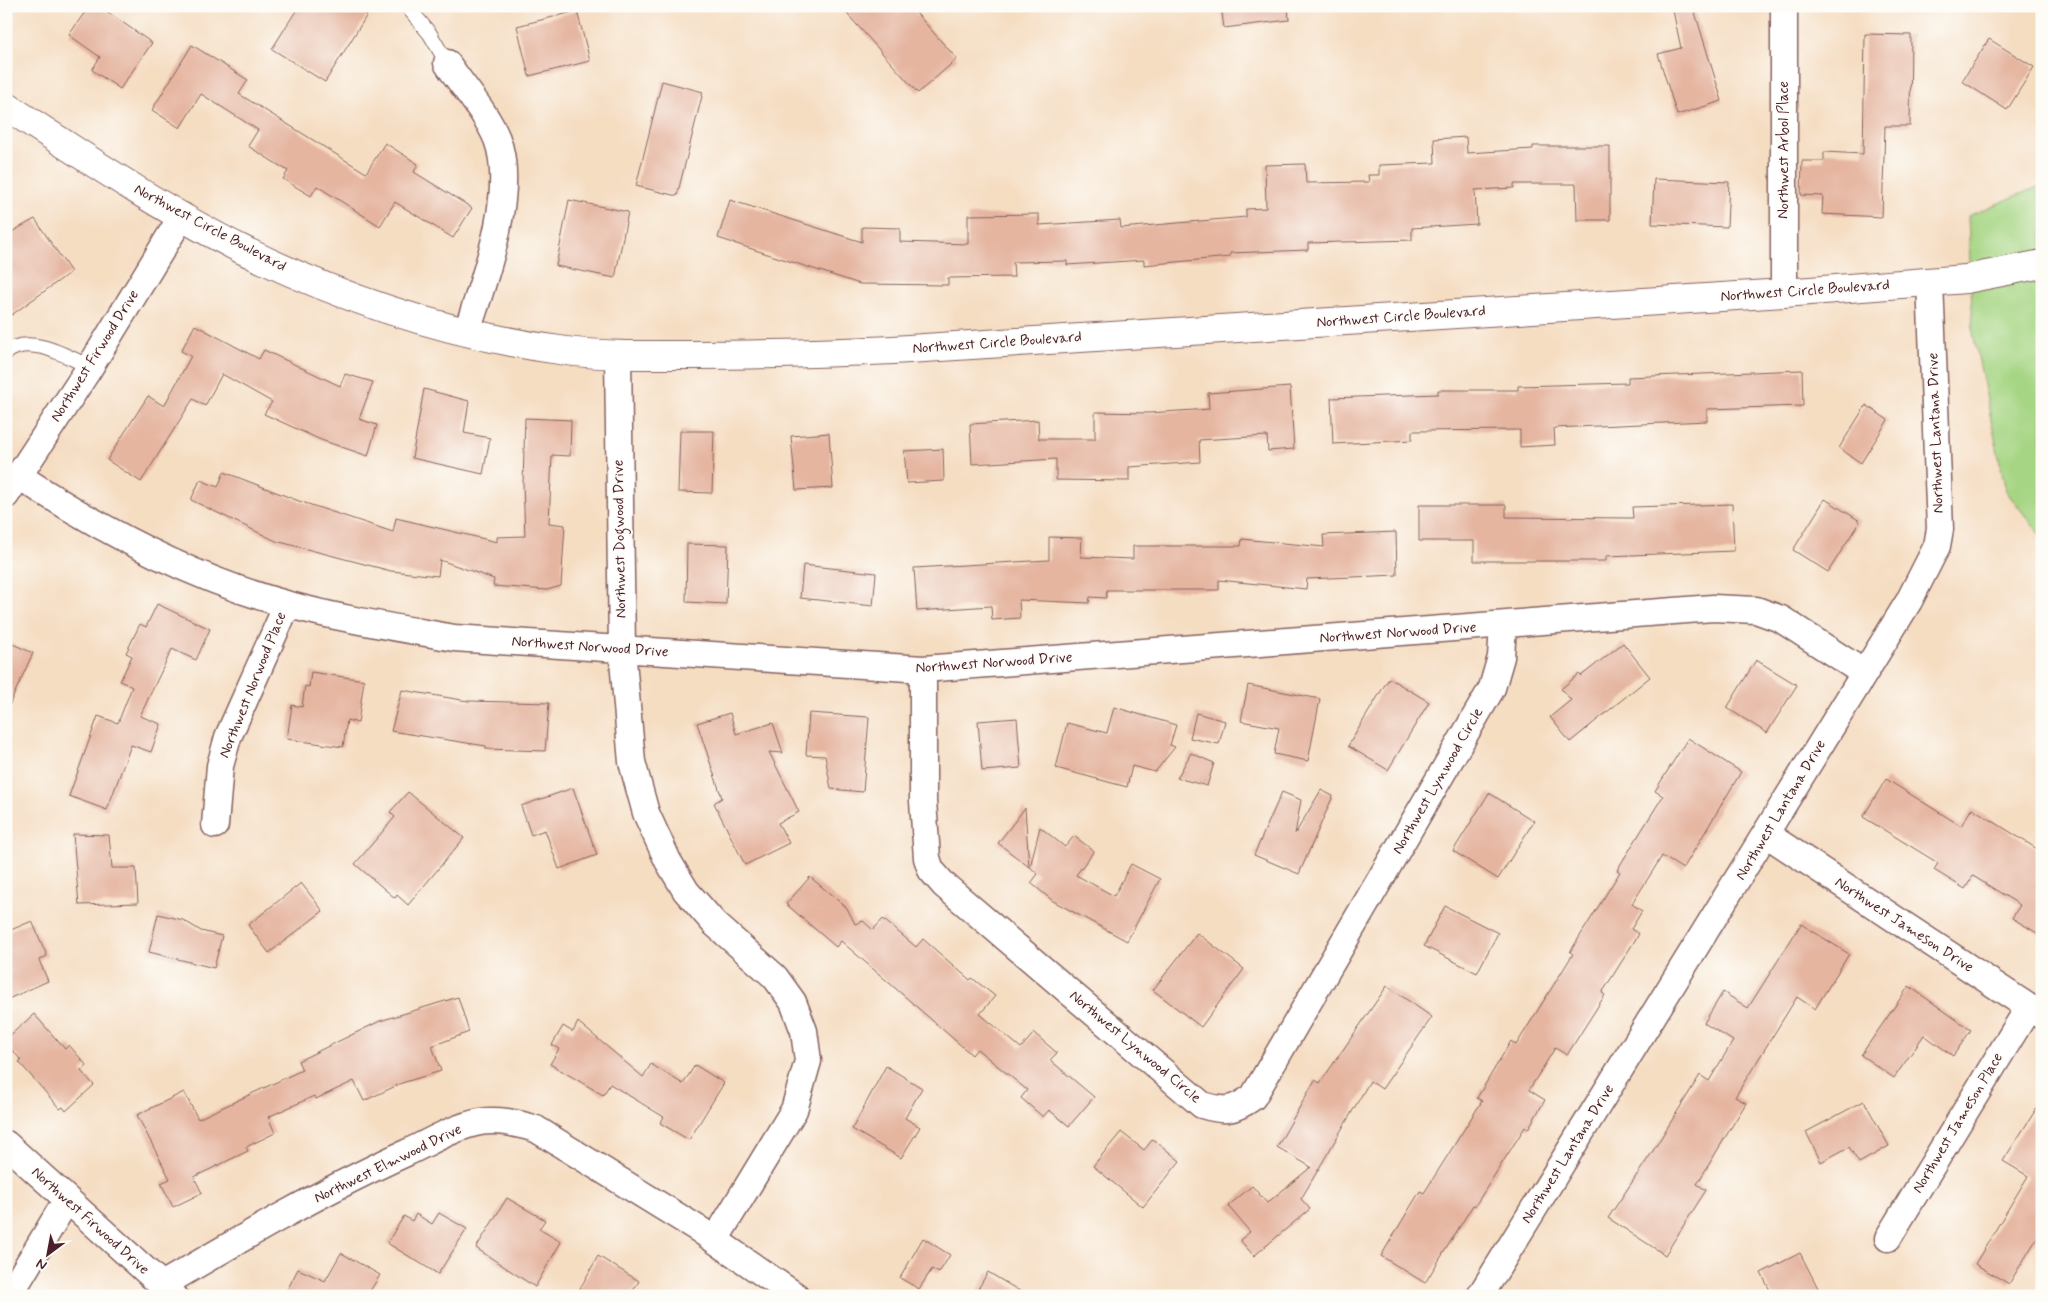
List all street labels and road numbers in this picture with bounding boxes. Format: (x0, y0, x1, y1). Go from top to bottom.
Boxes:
street label: Northwest Arbol Place (1774, 81, 1794, 219)
street label: Northwest Circle Boulevard (130, 179, 290, 277)
street label: Northwest Circle Boulevard (1720, 275, 1890, 307)
street label: Northwest Firwood Drive (46, 286, 144, 426)
street label: Northwest Circle Boulevard (1316, 301, 1486, 333)
street label: Northwest Circle Boulevard (912, 327, 1082, 359)
street label: Northwest Lantana Drive (1923, 352, 1949, 514)
street label: Northwest Dogwood Drive (609, 459, 632, 619)
street label: Northwest Norwood Place (215, 609, 292, 761)
street label: Northwest Norwood Drive (1319, 618, 1477, 648)
street label: Northwest Norwood Drive (511, 632, 669, 662)
street label: Northwest Norwood Drive (915, 648, 1073, 678)
street label: Northwest Lynwood Circle (1388, 704, 1488, 858)
street label: Northwest Lantana Drive (1731, 736, 1831, 884)
street label: Northwest Jameson Drive (1831, 873, 1978, 978)
street label: Northwest Lynwood Circle (1065, 986, 1205, 1108)
street label: Northwest Jameson Place (1908, 1049, 2008, 1197)
street label: Northwest Lantana Drive (1517, 1080, 1619, 1227)
street label: Northwest Elmwood Drive (311, 1119, 465, 1208)
street label: Northwest Firwood Drive (28, 1164, 152, 1278)

